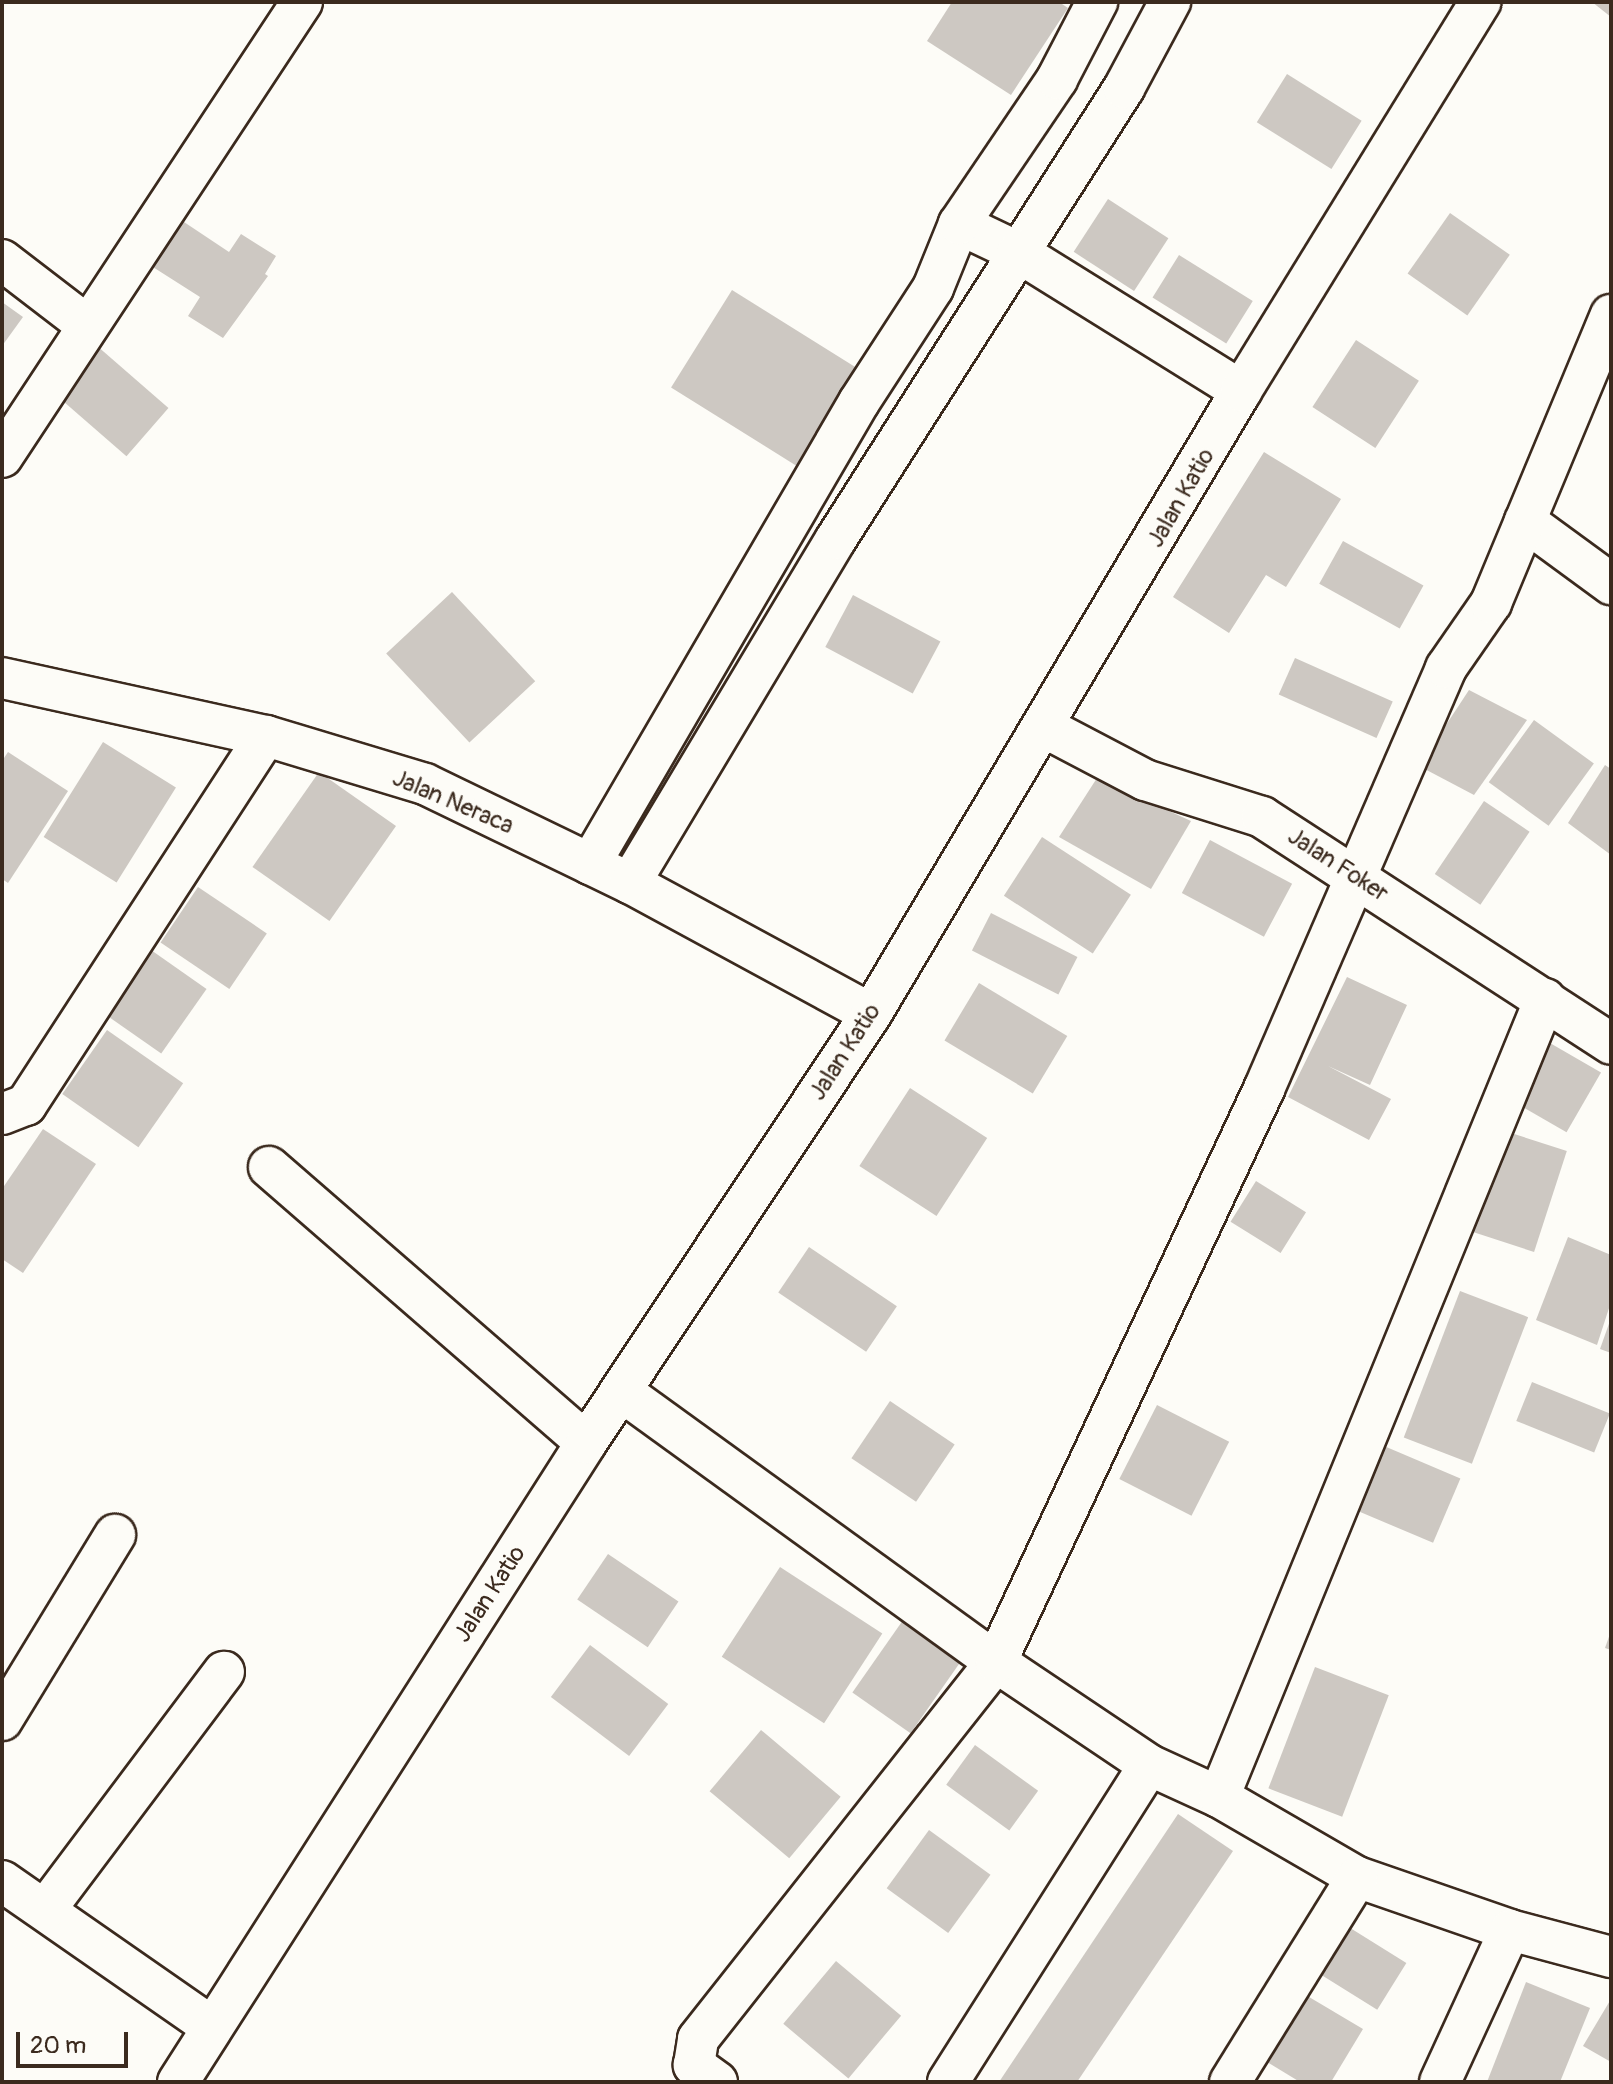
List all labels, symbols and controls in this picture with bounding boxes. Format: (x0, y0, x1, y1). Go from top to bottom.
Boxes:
street label: Jalan Katio (1141, 443, 1221, 553)
street label: Jalan Neraca (388, 764, 518, 840)
street label: Jalan Foker (1282, 822, 1394, 908)
street label: Jalan Katio (803, 998, 887, 1106)
street label: Jalan Katio (448, 1540, 532, 1648)
scale bar (20, 2016, 132, 2066)
text: 20 m (30, 2031, 86, 2060)

